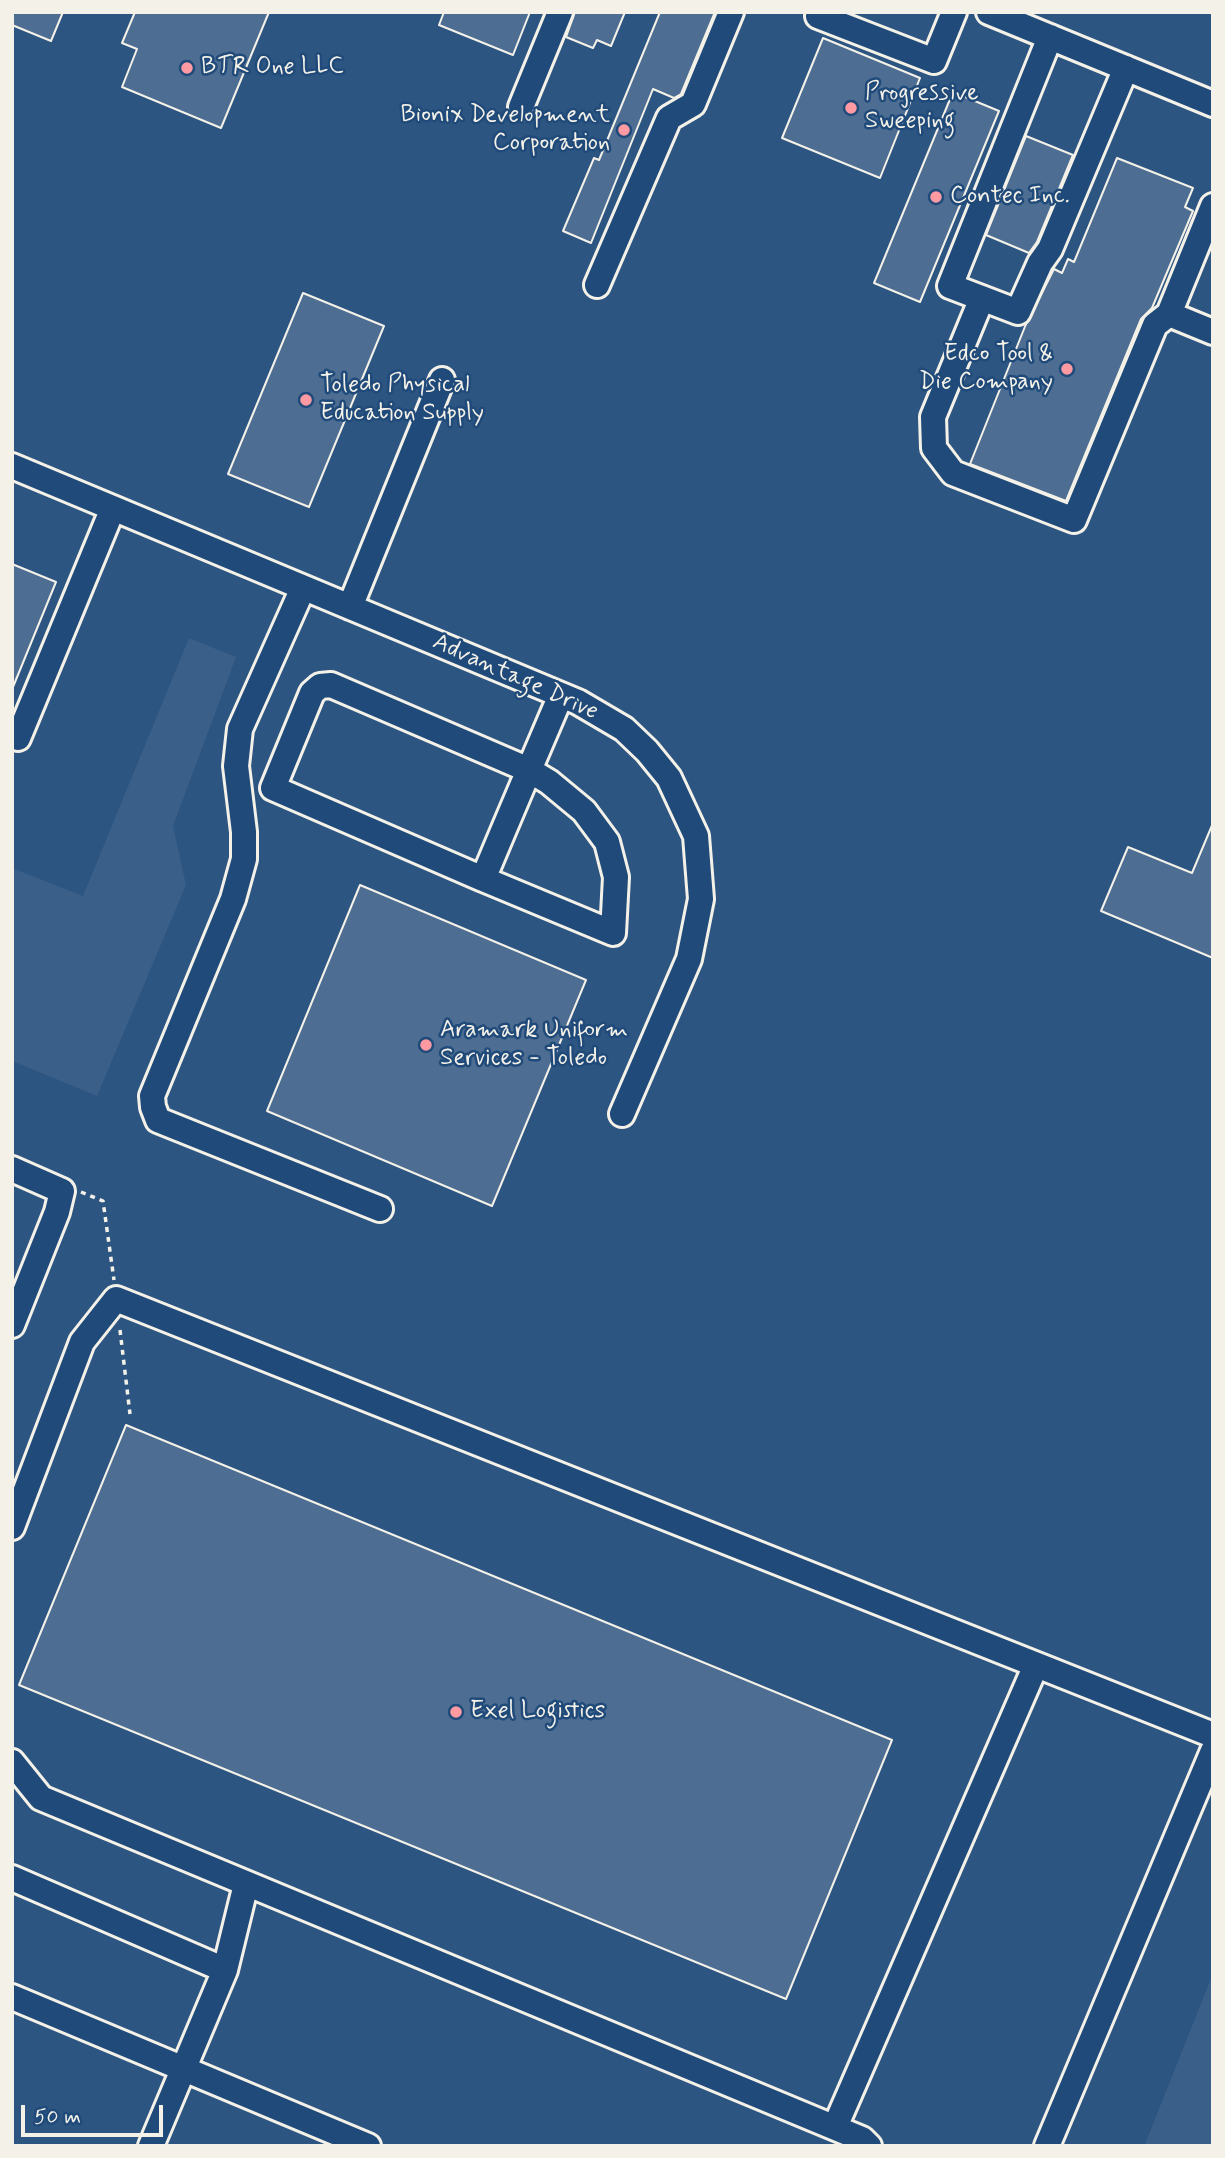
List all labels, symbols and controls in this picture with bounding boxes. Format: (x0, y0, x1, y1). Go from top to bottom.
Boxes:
place label: BTR One LLC (201, 54, 344, 82)
marker: BTR One LLC (179, 60, 195, 76)
place label: Progressive Sweeping (865, 80, 978, 136)
marker: Progressive Sweeping (843, 100, 859, 116)
place label: Bionix Development Corporation (401, 102, 610, 158)
marker: Bionix Development Corporation (616, 122, 632, 138)
place label: Contec Inc. (950, 183, 1070, 211)
marker: Contec Inc. (928, 189, 944, 205)
place label: Edco Tool & Die Company (919, 341, 1053, 397)
marker: Edco Tool & Die Company (1059, 361, 1075, 377)
place label: Toledo Physical Education Supply (320, 372, 484, 428)
marker: Toledo Physical Education Supply (298, 392, 314, 408)
street label: Advantage Drive (428, 629, 602, 727)
place label: Aramark Uniform Services - Toledo (440, 1017, 628, 1073)
marker: Aramark Uniform Services - Toledo (418, 1037, 434, 1053)
place label: Exel Logistics (470, 1698, 605, 1726)
marker: Exel Logistics (448, 1704, 464, 1720)
scale bar (24, 2092, 166, 2136)
text: 50 m (34, 2103, 81, 2131)

